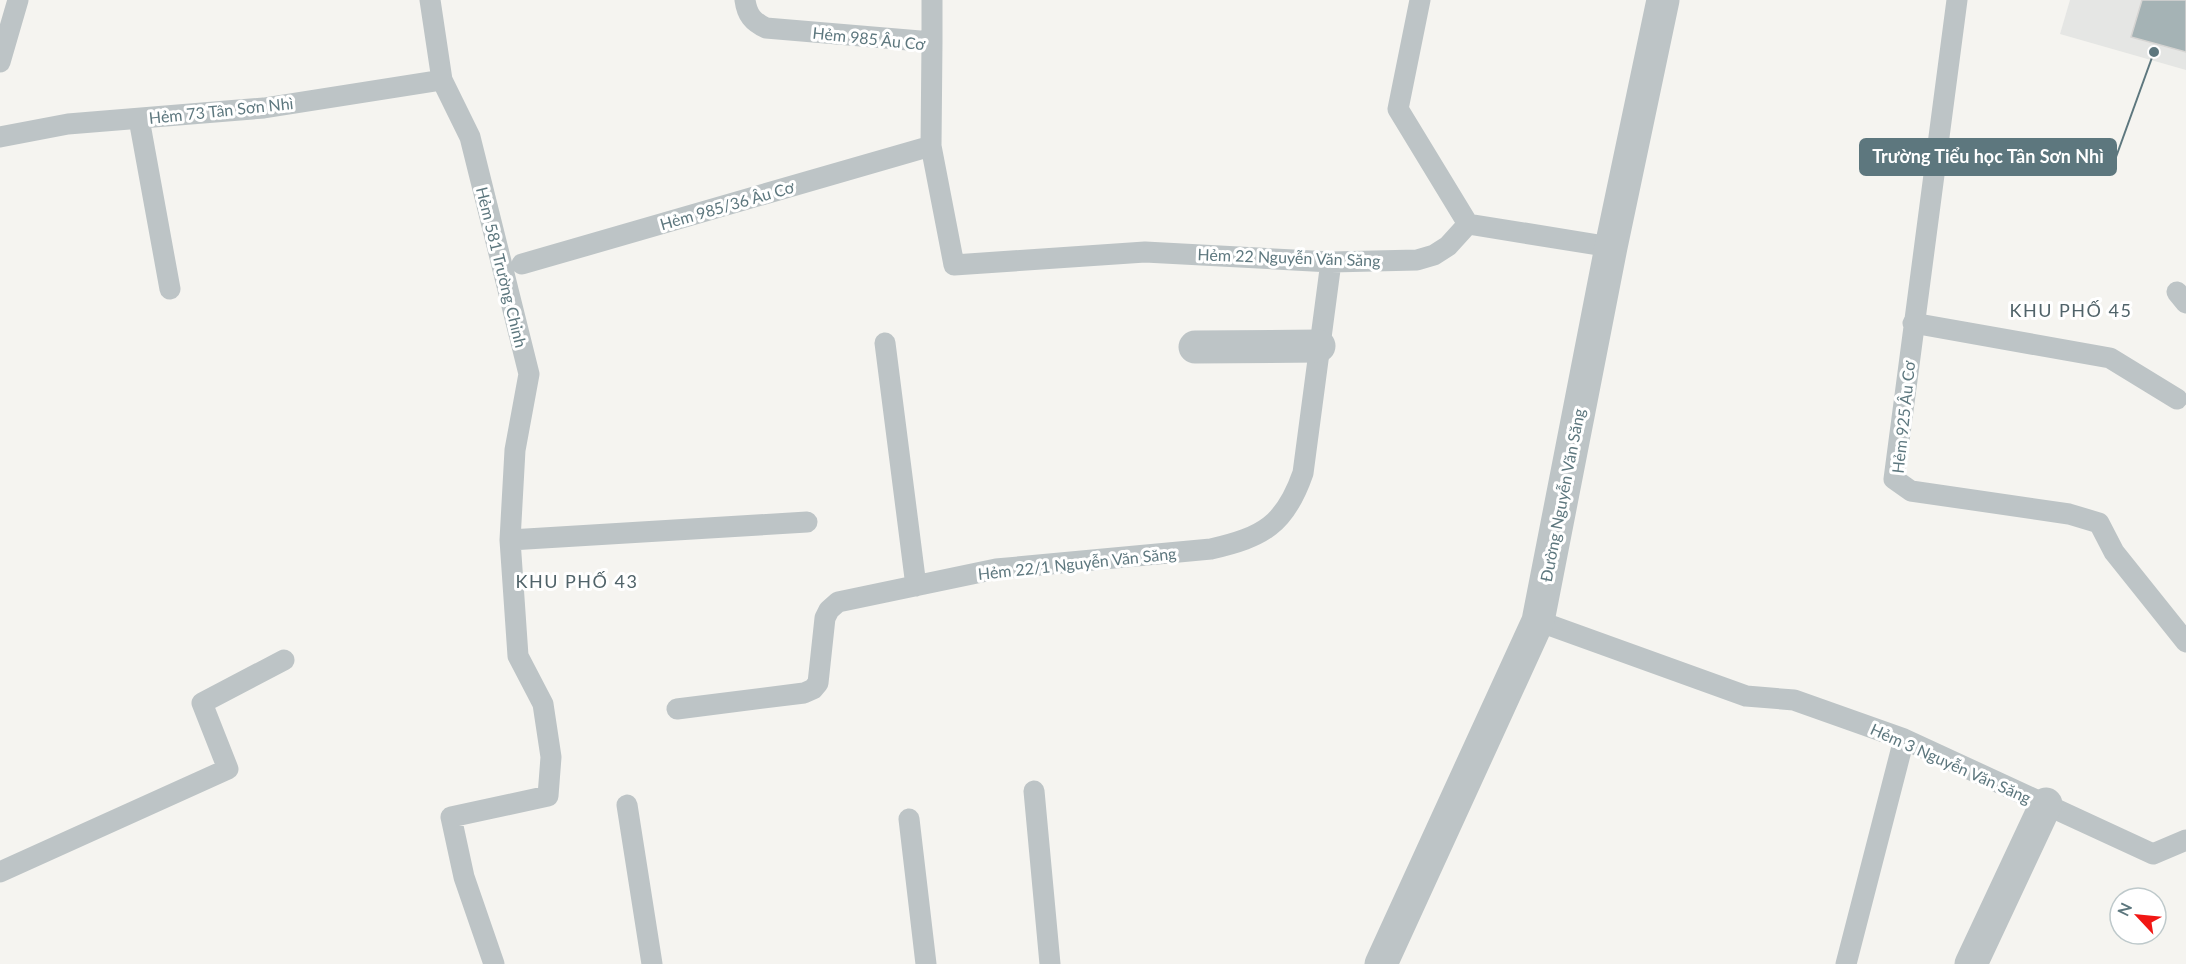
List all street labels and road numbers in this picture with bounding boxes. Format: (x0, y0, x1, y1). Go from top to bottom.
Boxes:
street label: Hẻm 985 Âu Cơ (812, 23, 926, 53)
street label: Hẻm 73 Tân Sơn Nhì (148, 93, 294, 127)
street label: Hẻm 985/36 Âu Cơ (658, 177, 797, 233)
street label: Hẻm 581 Trường Chinh (473, 185, 531, 349)
street label: Hẻm 22 Nguyễn Văn Săng (1197, 244, 1381, 270)
street label: Hẻm 925 Âu Cơ (1888, 360, 1918, 474)
street label: Đường Nguyễn Văn Săng (1536, 407, 1588, 583)
street label: Hẻm 22/1 Nguyễn Văn Săng (977, 543, 1177, 583)
street label: Hẻm 3 Nguyễn Văn Săng (1868, 719, 2034, 807)

